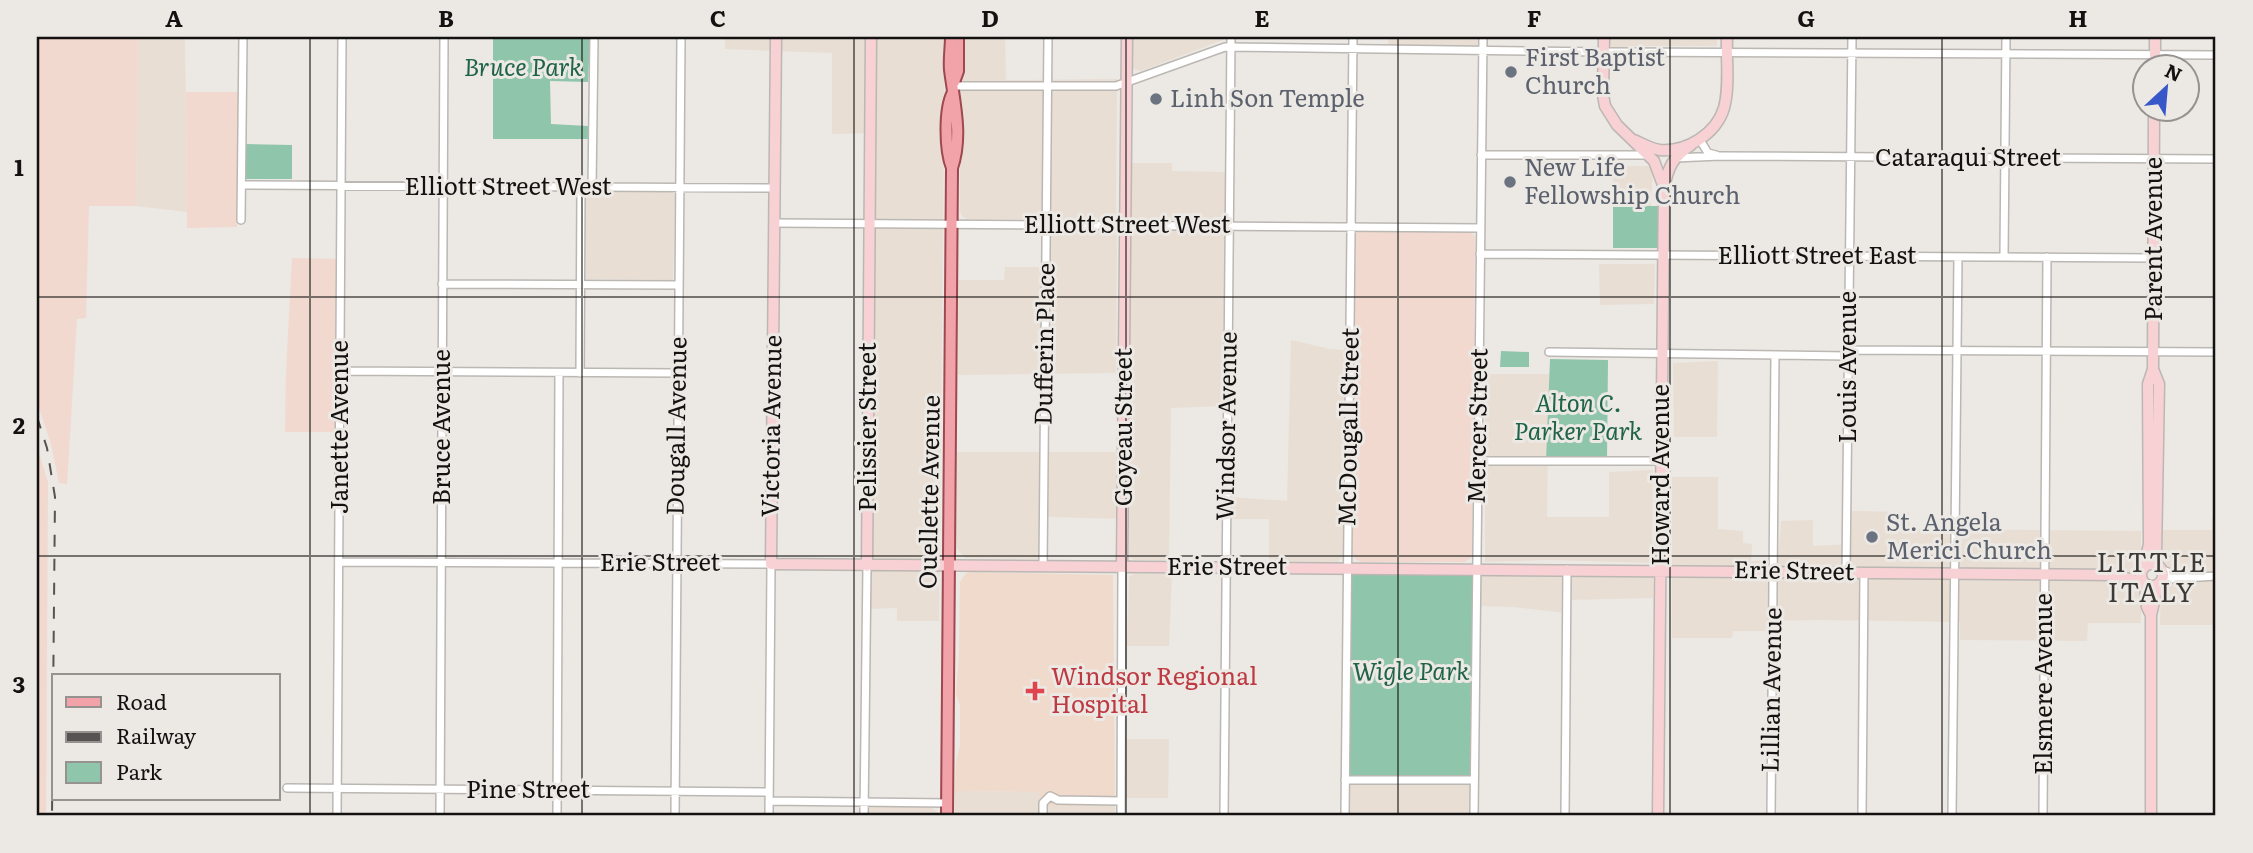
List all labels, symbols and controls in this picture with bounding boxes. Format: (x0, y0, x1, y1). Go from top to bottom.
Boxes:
text: A (165, 0, 183, 34)
text: B (438, 0, 454, 34)
text: C (710, 0, 726, 34)
text: D (981, 0, 999, 34)
text: E (1254, 0, 1270, 34)
text: F (1527, 0, 1542, 34)
text: G (1797, 0, 1815, 34)
text: H (2068, 0, 2088, 34)
place label: First Baptist Church (1525, 38, 1665, 101)
park label: Bruce Park (464, 48, 583, 83)
north arrow (2130, 52, 2200, 122)
text: N (2161, 56, 2187, 88)
marker: First Baptist Church (1503, 64, 1519, 80)
place label: Linh Son Temple (1170, 79, 1365, 114)
marker: Linh Son Temple (1148, 91, 1164, 107)
street label: Cataraqui Street (1875, 138, 2061, 173)
place label: New Life Fellowship Church (1524, 148, 1740, 211)
text: 1 (14, 149, 24, 183)
street label: Parent Avenue (2134, 157, 2169, 321)
street label: Elliott Street West (404, 167, 612, 202)
marker: New Life Fellowship Church (1502, 174, 1518, 190)
street label: Elliott Street West (1023, 205, 1231, 240)
street label: Elliott Street East (1718, 236, 1917, 271)
street label: Dufferin Place (1024, 262, 1061, 425)
street label: Louis Avenue (1828, 291, 1863, 443)
street label: McDougall Street (1327, 327, 1366, 527)
street label: Windsor Avenue (1205, 331, 1244, 521)
street label: Victoria Avenue (750, 335, 789, 517)
street label: Dougall Avenue (655, 336, 694, 516)
street label: Janette Avenue (320, 340, 355, 514)
street label: Pelissier Street (848, 342, 883, 512)
street label: Goyeau Street (1104, 347, 1139, 506)
street label: Mercer Street (1457, 347, 1494, 504)
street label: Bruce Avenue (422, 349, 457, 505)
park label: Alton C. Parker Park (1514, 384, 1643, 447)
street label: Howard Avenue (1641, 384, 1676, 566)
street label: Ouellette Avenue (908, 395, 947, 589)
text: 2 (13, 407, 25, 441)
place label: St. Angela Merici Church (1886, 503, 2052, 566)
marker: St. Angela Merici Church (1864, 529, 1880, 545)
district label: LITTLE ITALY (2097, 541, 2207, 610)
street label: Erie Street (600, 543, 721, 578)
street label: Erie Street (1167, 547, 1288, 582)
street label: Erie Street (1733, 550, 1855, 587)
street label: Elsmere Avenue (2024, 593, 2059, 775)
street label: Lillian Avenue (1751, 607, 1788, 773)
park label: Wigle Park (1353, 652, 1470, 687)
place label: Windsor Regional Hospital (1051, 657, 1257, 720)
text: 3 (13, 666, 25, 700)
legend (52, 674, 280, 800)
marker: Windsor Regional Hospital (1025, 681, 1045, 701)
text: Road (116, 685, 167, 716)
text: Railway (116, 719, 197, 750)
text: Park (116, 755, 162, 786)
street label: Pine Street (466, 770, 590, 805)

